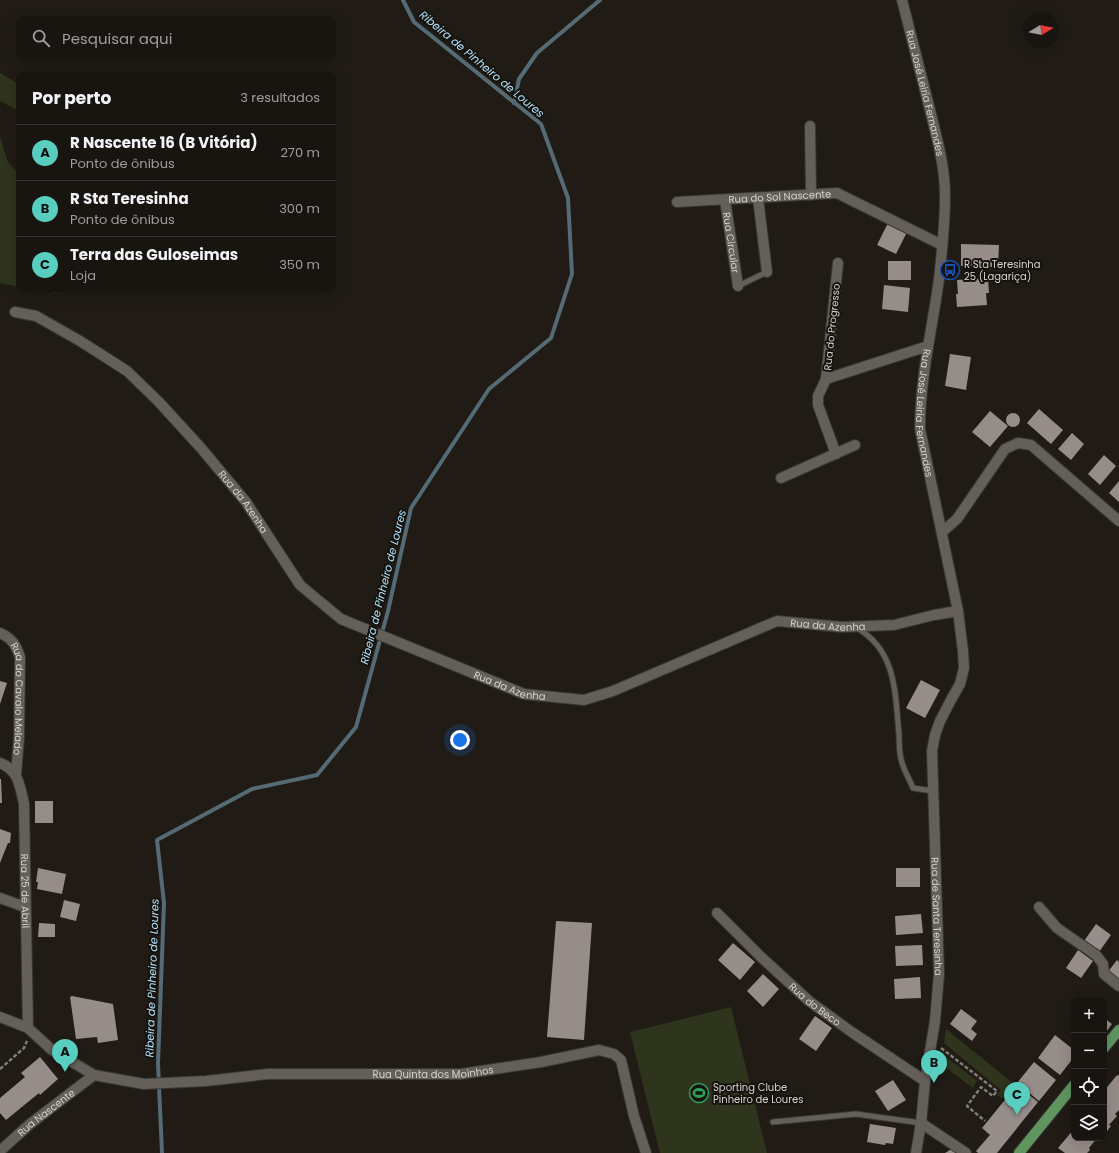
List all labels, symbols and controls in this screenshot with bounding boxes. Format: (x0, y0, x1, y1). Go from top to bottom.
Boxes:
water label: Ribeira de Pinheiro de Loures (416, 7, 548, 121)
north arrow (1023, 12, 1059, 48)
search box (16, 16, 336, 60)
icon: search (30, 27, 52, 49)
text: Pesquisar aqui (62, 28, 172, 49)
street label: Rua José Leiria Fernandes (902, 29, 948, 157)
text: Por perto (32, 86, 111, 110)
text: 3 resultados (240, 88, 320, 107)
text: R Nascente 16 (B Vitória) (70, 132, 258, 153)
text: A (40, 143, 50, 162)
text: 270 m (280, 143, 320, 162)
text: Ponto de ônibus (70, 154, 175, 173)
street label: Rua do Sol Nascente (728, 186, 832, 207)
text: R Sta Teresinha (70, 188, 189, 209)
text: B (41, 199, 49, 218)
text: 300 m (279, 199, 320, 218)
text: Ponto de ônibus (70, 210, 175, 229)
street label: Rua Circular (719, 211, 743, 274)
text: Terra das Guloseimas (70, 244, 238, 265)
text: C (40, 255, 50, 274)
text: 350 m (279, 255, 320, 274)
place label: R Sta Teresinha 25 (Lagariça) (964, 257, 1040, 284)
bus stop icon: R Sta Teresinha 25 (Lagariça) (939, 259, 961, 281)
text: Loja (70, 266, 96, 285)
street label: Rua do Progresso (820, 283, 844, 371)
street label: Rua José Leiria Fernandes (912, 348, 937, 478)
street label: Rua da Azenha (215, 467, 272, 536)
water label: Ribeira de Pinheiro de Loures (356, 508, 410, 666)
street label: Rua da Azenha (790, 615, 866, 635)
street label: Rua do Cavalo Melado (7, 639, 28, 756)
street label: Rua da Azenha (472, 667, 546, 704)
your location (450, 730, 470, 750)
street label: Rua 25 de Abril (17, 853, 34, 928)
street label: Rua de Santa Teresinha (928, 857, 947, 976)
water label: Ribeira de Pinheiro de Loures (141, 898, 163, 1058)
street label: Rua do Beco (786, 979, 844, 1029)
map controls (1071, 997, 1107, 1141)
button: + (1071, 997, 1107, 1033)
button: − (1071, 1033, 1107, 1069)
pin: A (52, 1039, 78, 1072)
pin: B (921, 1050, 947, 1083)
street label: Rua Quinta dos Moinhos (373, 1062, 495, 1082)
button: locate (1071, 1069, 1107, 1105)
place label: Sporting Clube Pinheiro de Loures (713, 1080, 803, 1107)
sports icon: Sporting Clube Pinheiro de Loures (688, 1082, 710, 1104)
pin: C (1004, 1082, 1030, 1115)
street label: Rua Nascente (14, 1085, 78, 1140)
button: layers (1071, 1105, 1107, 1141)

